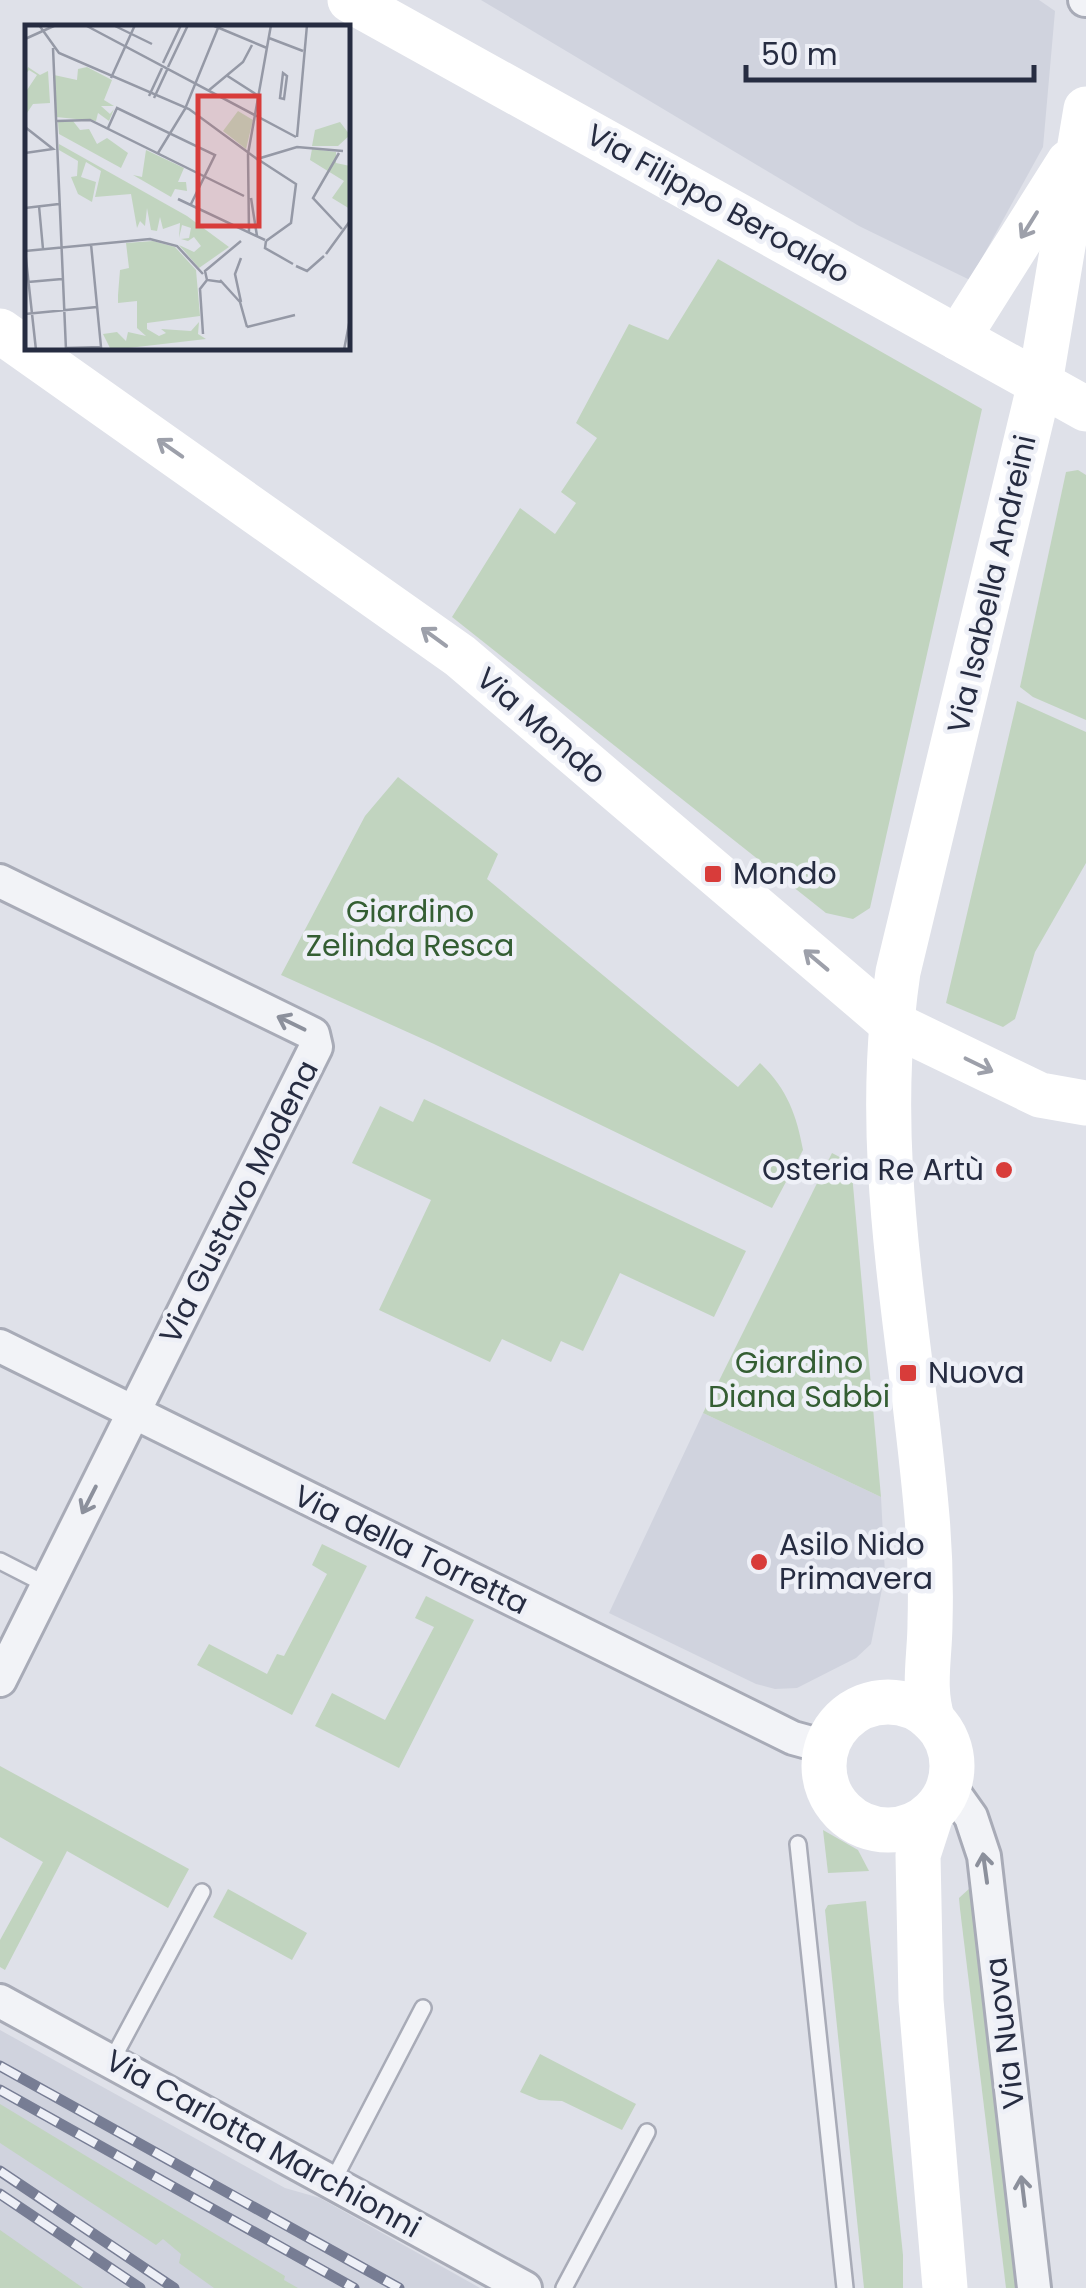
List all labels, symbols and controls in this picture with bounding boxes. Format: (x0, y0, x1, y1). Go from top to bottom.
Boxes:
scale bar (746, 20, 1034, 82)
inset map (25, 25, 350, 350)
text: 50 m (761, 33, 838, 76)
street label: Via Filippo Beroaldo (579, 113, 858, 294)
one-way arrow (1018, 211, 1039, 239)
street label: Via Isabella Andreini (936, 431, 1047, 737)
one-way arrow (157, 438, 184, 459)
one-way arrow (421, 627, 449, 648)
street label: Via Mondo (467, 657, 616, 794)
place label: Mondo (733, 852, 837, 895)
marker: Mondo (702, 863, 724, 885)
park label: Giardino Zelinda Resca (306, 890, 514, 967)
one-way arrow (804, 949, 829, 972)
one-way arrow (276, 1013, 306, 1032)
street label: Via Gustavo Modena (148, 1053, 329, 1351)
one-way arrow (963, 1056, 993, 1075)
place label: Osteria Re Artù (762, 1148, 984, 1191)
marker: Osteria Re Artù (993, 1159, 1015, 1181)
park label: Giardino Diana Sabbi (708, 1341, 890, 1418)
place label: Nuova (928, 1351, 1025, 1394)
marker: Nuova (897, 1362, 919, 1384)
street label: Via della Torretta (287, 1474, 536, 1625)
one-way arrow (79, 1485, 98, 1515)
place label: Asilo Nido Primavera (779, 1523, 933, 1600)
marker: Asilo Nido Primavera (748, 1551, 770, 1573)
one-way arrow (976, 1853, 994, 1885)
street label: Via Nuova (974, 1955, 1035, 2111)
street label: Via Carlotta Marchionni (98, 2039, 429, 2248)
one-way arrow (1013, 2176, 1032, 2208)

